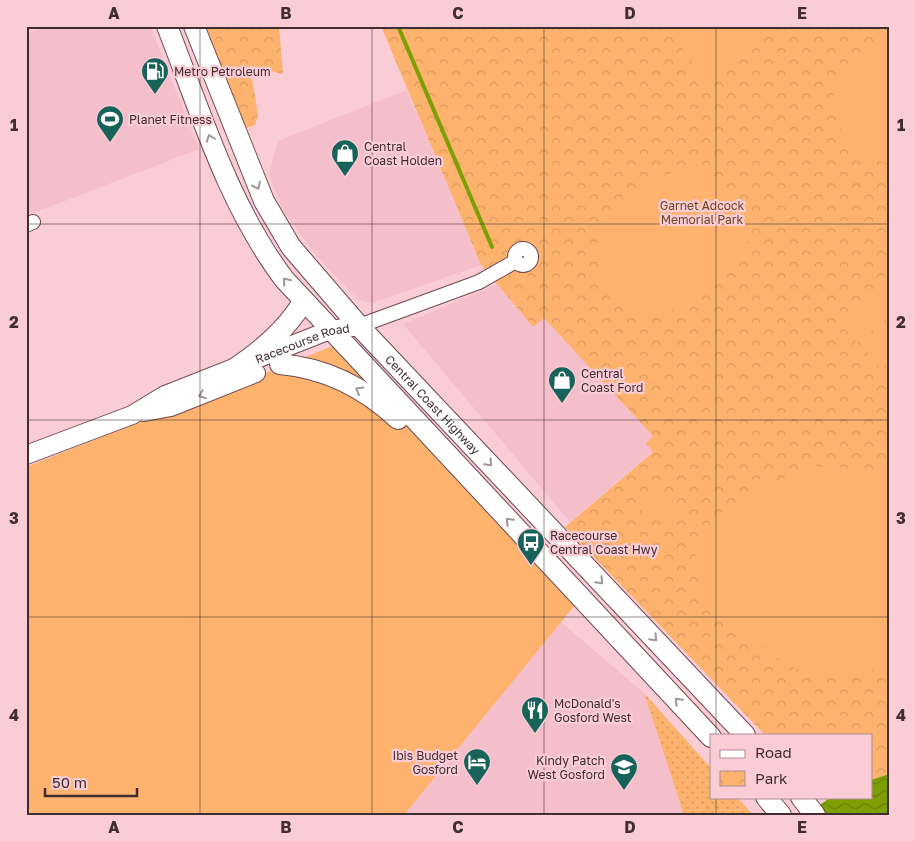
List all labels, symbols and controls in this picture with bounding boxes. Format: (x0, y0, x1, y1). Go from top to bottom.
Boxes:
text: A (108, 3, 120, 23)
text: B (280, 3, 292, 23)
text: C (452, 3, 464, 23)
text: D (624, 3, 636, 23)
text: E (797, 3, 807, 23)
fuel station icon: Metro Petroleum (140, 56, 170, 95)
place label: Metro Petroleum (174, 64, 271, 79)
sports icon: Planet Fitness (95, 104, 125, 143)
place label: Planet Fitness (129, 112, 212, 127)
text: 1 (10, 115, 18, 135)
text: 1 (897, 115, 905, 135)
one-way arrow (206, 134, 216, 143)
shop icon: Central Coast Holden (330, 138, 360, 177)
place label: Central Coast Holden (364, 139, 442, 168)
one-way arrow (250, 181, 261, 190)
park label: Garnet Adcock Memorial Park (660, 198, 744, 227)
one-way arrow (283, 278, 291, 287)
text: 2 (9, 312, 19, 332)
text: 2 (896, 312, 906, 332)
street label: Racecourse Road (253, 320, 351, 366)
street label: Central Coast Highway (382, 352, 484, 458)
shop icon: Central Coast Ford (547, 365, 577, 404)
place label: Central Coast Ford (581, 366, 643, 395)
one-way arrow (355, 386, 364, 396)
one-way arrow (198, 388, 207, 399)
one-way arrow (483, 457, 492, 466)
text: 3 (9, 508, 19, 528)
text: 3 (896, 508, 906, 528)
one-way arrow (506, 517, 515, 526)
bus stop icon: Racecourse Central Coast Hwy (516, 527, 546, 566)
place label: Racecourse Central Coast Hwy (550, 528, 658, 557)
one-way arrow (594, 576, 603, 585)
one-way arrow (648, 633, 657, 642)
restaurant icon: McDonald's Gosford West (520, 695, 550, 734)
place label: McDonald's Gosford West (554, 696, 632, 725)
one-way arrow (675, 698, 684, 707)
text: 4 (9, 705, 19, 725)
text: 4 (896, 705, 906, 725)
legend (710, 734, 872, 798)
text: Road (755, 743, 792, 761)
hotel icon: Ibis Budget Gosford (462, 747, 492, 786)
place label: Ibis Budget Gosford (392, 748, 458, 777)
school or university icon: Kindy Patch West Gosford (609, 752, 639, 791)
place label: Kindy Patch West Gosford (527, 753, 605, 782)
scale bar (45, 766, 138, 798)
text: Park (755, 769, 788, 787)
text: 50 m (52, 773, 87, 791)
text: A (108, 817, 120, 837)
text: B (280, 817, 292, 837)
text: C (452, 817, 464, 837)
text: D (624, 817, 636, 837)
text: E (797, 817, 807, 837)

